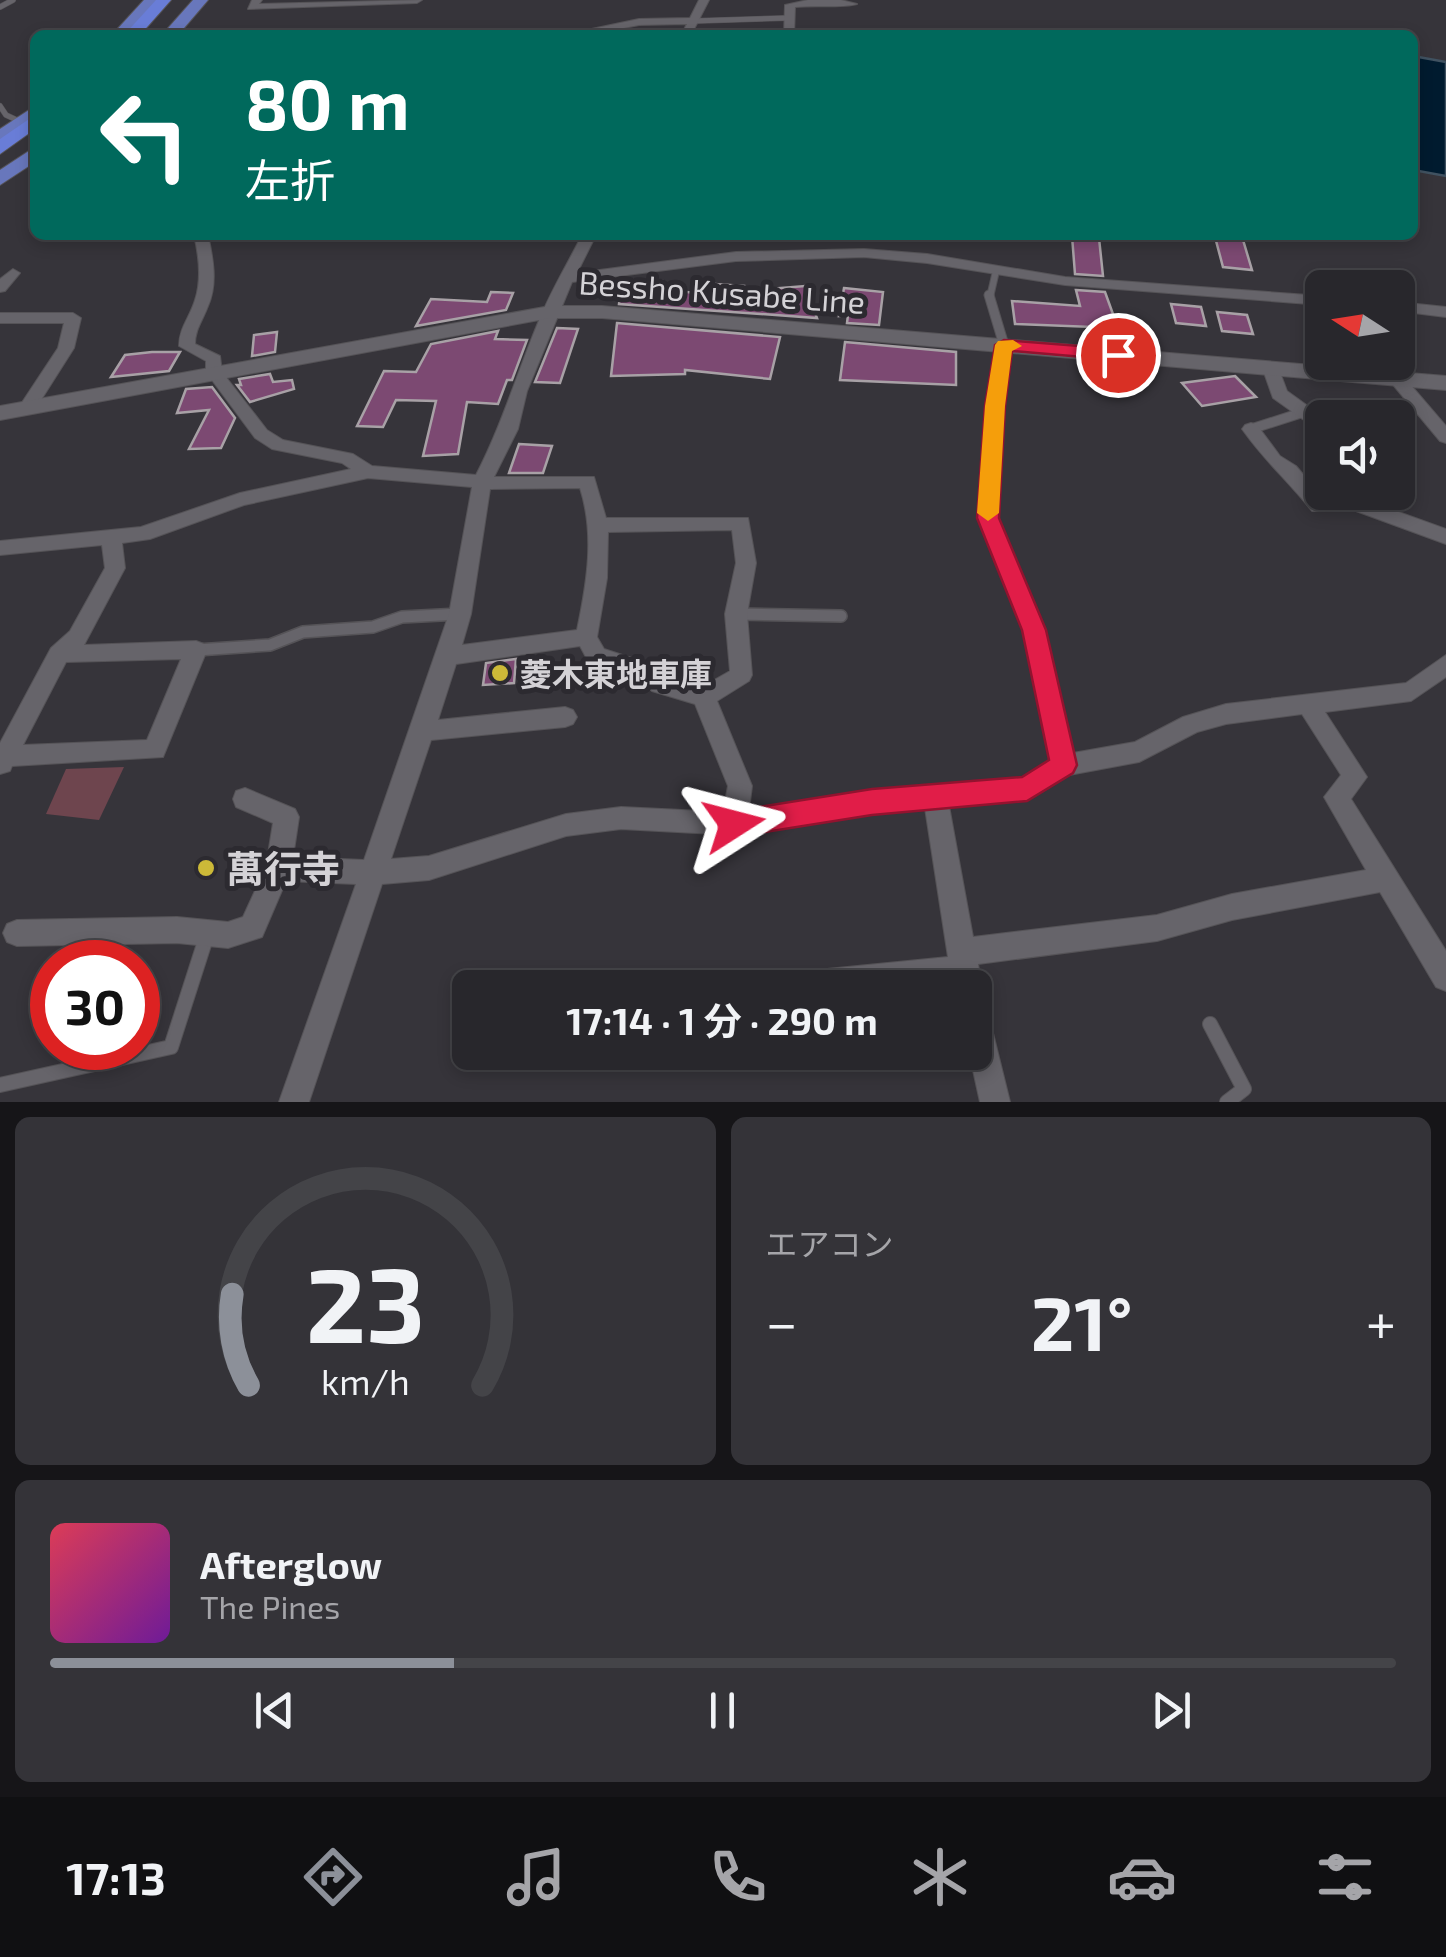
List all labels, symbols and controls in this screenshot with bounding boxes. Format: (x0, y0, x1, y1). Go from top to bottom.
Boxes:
text: 80 m (245, 60, 410, 144)
icon: left (80, 70, 210, 200)
text: 左折 (245, 152, 335, 206)
street label: Bessho Kusabe Line (578, 262, 866, 320)
north arrow (1305, 270, 1415, 380)
map controls (1305, 270, 1415, 510)
pin (1076, 313, 1161, 398)
icon: arrive (1091, 328, 1146, 383)
button: sound (1305, 400, 1415, 510)
place label: 菱木東地車庫 (520, 654, 712, 692)
marker: 菱木東地車庫 (489, 662, 511, 684)
position arrow (682, 772, 786, 876)
place label: 萬行寺 (226, 845, 340, 891)
marker: 萬行寺 (195, 857, 217, 879)
speed limit sign: 30 (30, 940, 160, 1070)
text: 17:14 · 1 分 · 290 m (566, 997, 878, 1043)
text: エアコン (766, 1224, 894, 1262)
text: 23 (306, 1239, 425, 1364)
text: 21° (1031, 1276, 1133, 1366)
text: − (766, 1288, 798, 1354)
text: + (1366, 1288, 1396, 1354)
text: km/h (321, 1359, 410, 1402)
text: Afterglow (200, 1541, 382, 1587)
text: The Pines (200, 1587, 340, 1625)
icon: previous (247, 1683, 302, 1738)
icon: pause (695, 1683, 750, 1738)
icon: next (1144, 1683, 1199, 1738)
icon: directions (298, 1842, 368, 1912)
icon: music (501, 1842, 571, 1912)
icon: phone (703, 1842, 773, 1912)
icon: climate (905, 1842, 975, 1912)
icon: car (1107, 1842, 1177, 1912)
icon: filters (1310, 1842, 1380, 1912)
text: 17:13 (66, 1850, 166, 1904)

